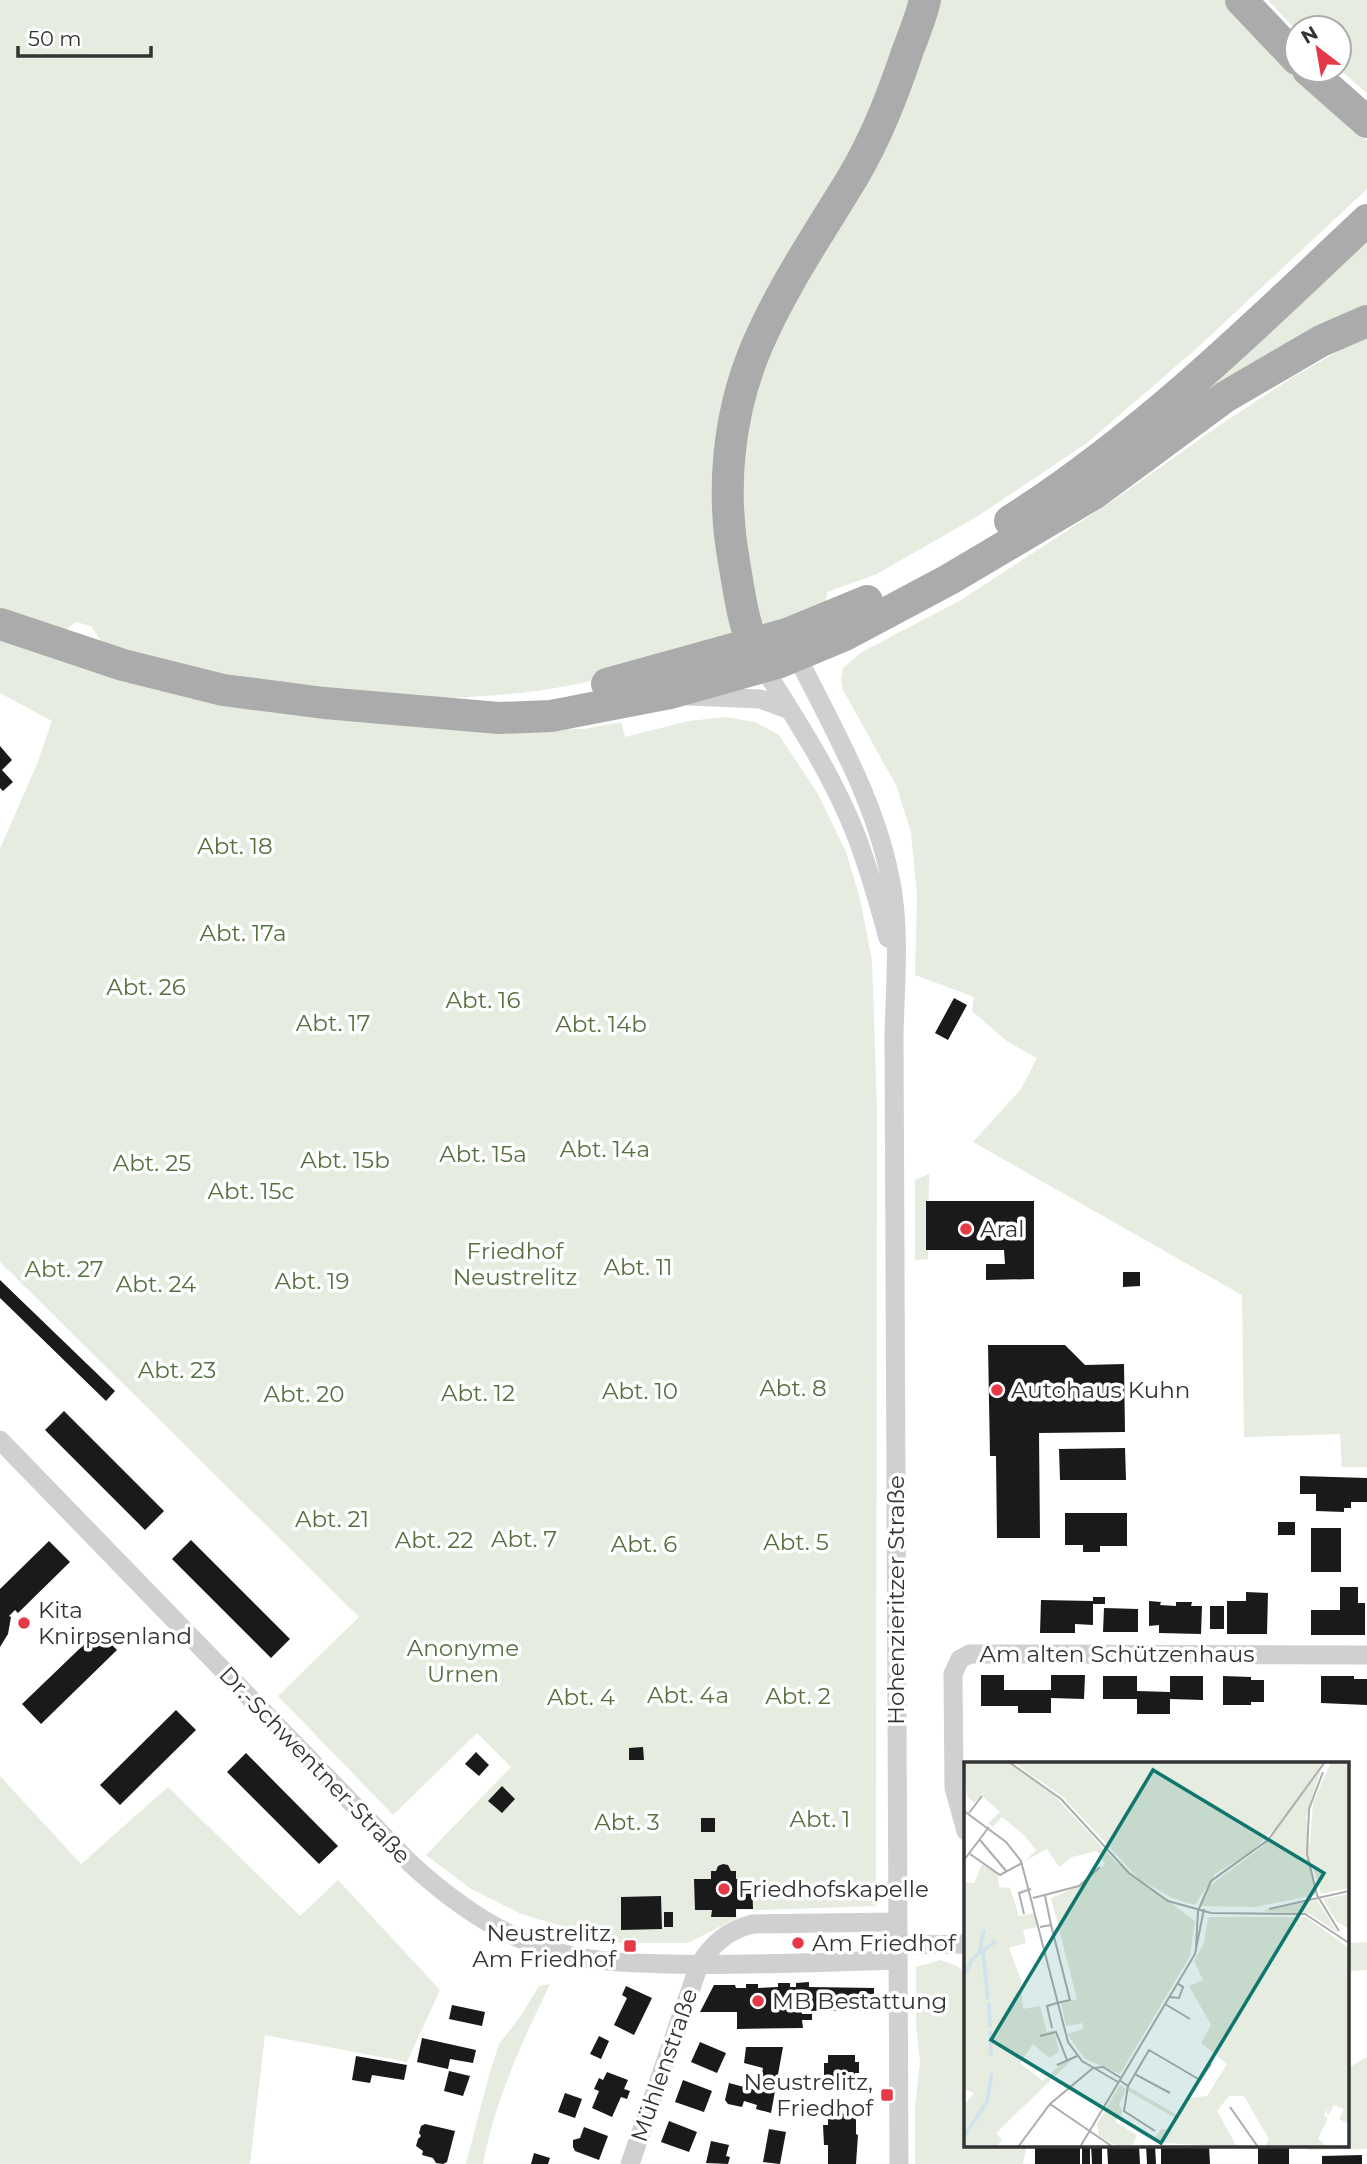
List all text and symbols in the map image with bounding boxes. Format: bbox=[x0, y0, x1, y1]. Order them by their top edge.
scale bar bbox=[18, 14, 150, 58]
north arrow bbox=[1283, 14, 1353, 84]
text: N bbox=[1297, 21, 1322, 49]
text: 50 m bbox=[28, 26, 82, 51]
park label: Abt. 18 bbox=[197, 832, 273, 860]
park label: Abt. 17a bbox=[199, 919, 287, 947]
park label: Abt. 26 bbox=[106, 973, 186, 1001]
park label: Abt. 16 bbox=[446, 986, 520, 1014]
park label: Abt. 17 bbox=[296, 1009, 370, 1037]
park label: Abt. 14b bbox=[555, 1010, 647, 1038]
park label: Abt. 14a bbox=[560, 1135, 650, 1163]
park label: Abt. 15a bbox=[439, 1140, 527, 1168]
park label: Abt. 15b bbox=[300, 1146, 390, 1174]
park label: Abt. 25 bbox=[113, 1149, 191, 1177]
park label: Abt. 15c bbox=[208, 1177, 294, 1205]
place label: Aral bbox=[980, 1215, 1025, 1243]
marker: Aral bbox=[958, 1221, 974, 1237]
park label: Friedhof Neustrelitz bbox=[453, 1237, 577, 1291]
park label: Abt. 11 bbox=[603, 1253, 673, 1281]
park label: Abt. 27 bbox=[24, 1255, 104, 1283]
park label: Abt. 19 bbox=[275, 1267, 349, 1295]
park label: Abt. 24 bbox=[116, 1270, 196, 1298]
park label: Abt. 23 bbox=[138, 1356, 216, 1384]
park label: Abt. 8 bbox=[759, 1374, 827, 1402]
place label: Autohaus Kuhn bbox=[1011, 1376, 1190, 1404]
park label: Abt. 10 bbox=[602, 1377, 678, 1405]
park label: Abt. 12 bbox=[441, 1379, 515, 1407]
park label: Abt. 20 bbox=[264, 1380, 344, 1408]
marker: Autohaus Kuhn bbox=[989, 1382, 1005, 1398]
street label: Hohenzieritzer Straße bbox=[882, 1475, 910, 1725]
park label: Abt. 21 bbox=[295, 1505, 369, 1533]
park label: Abt. 7 bbox=[491, 1525, 557, 1553]
park label: Abt. 22 bbox=[395, 1526, 473, 1554]
park label: Abt. 5 bbox=[763, 1528, 829, 1556]
park label: Abt. 6 bbox=[611, 1530, 677, 1558]
place label: Kita Knirpsenland bbox=[38, 1596, 192, 1650]
marker: Kita Knirpsenland bbox=[16, 1615, 32, 1631]
park label: Anonyme Urnen bbox=[407, 1634, 519, 1688]
street label: Am alten Schützenhaus bbox=[980, 1640, 1254, 1668]
street label: Dr.-Schwentner-Straße bbox=[213, 1661, 417, 1869]
park label: Abt. 4a bbox=[647, 1681, 729, 1709]
park label: Abt. 2 bbox=[765, 1682, 831, 1710]
park label: Abt. 4 bbox=[547, 1683, 615, 1711]
inset map bbox=[964, 1762, 1350, 2146]
park label: Abt. 1 bbox=[790, 1805, 850, 1833]
park label: Abt. 3 bbox=[594, 1808, 660, 1836]
place label: Friedhofskapelle bbox=[738, 1875, 929, 1903]
marker: Friedhofskapelle bbox=[716, 1881, 732, 1897]
place label: Neustrelitz, Am Friedhof bbox=[472, 1919, 617, 1973]
place label: Am Friedhof bbox=[812, 1929, 957, 1957]
marker: Am Friedhof bbox=[790, 1935, 806, 1951]
marker: Neustrelitz, Am Friedhof bbox=[622, 1938, 638, 1954]
street label: Mühlenstraße bbox=[625, 1985, 703, 2145]
place label: MB Bestattung bbox=[772, 1987, 947, 2015]
marker: MB Bestattung bbox=[750, 1993, 766, 2009]
place label: Neustrelitz, Friedhof bbox=[743, 2068, 874, 2122]
marker: Neustrelitz, Friedhof bbox=[879, 2087, 895, 2103]

